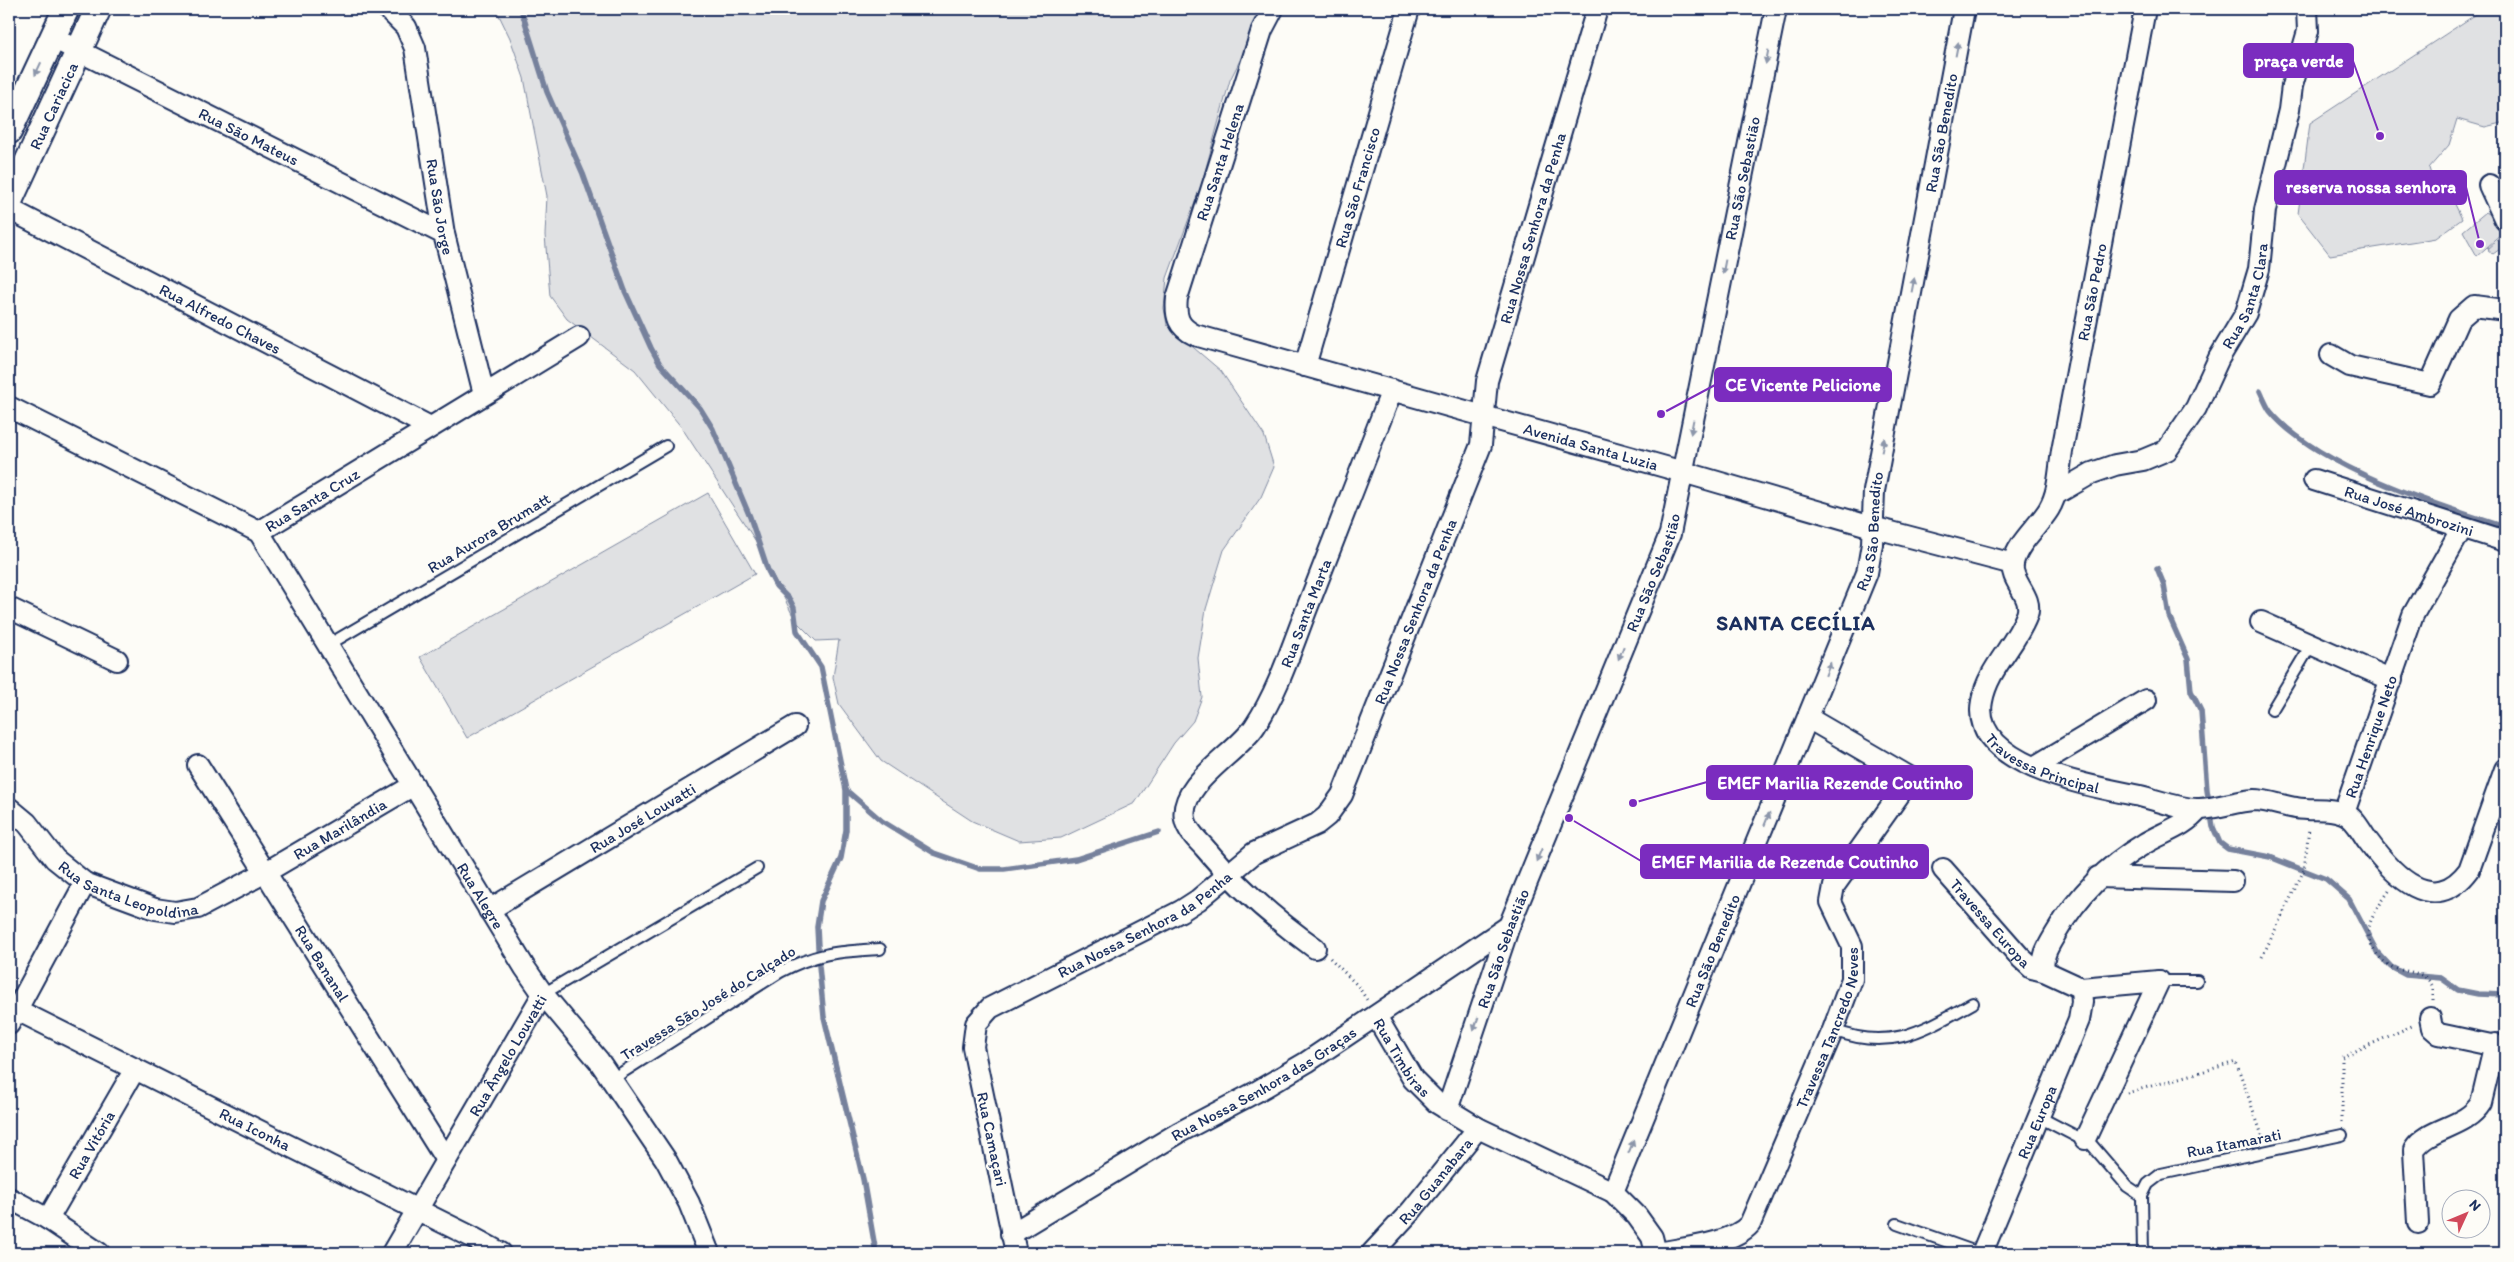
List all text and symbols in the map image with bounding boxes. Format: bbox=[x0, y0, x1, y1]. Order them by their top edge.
one-way arrow bbox=[1953, 41, 1961, 57]
callout: praça verde bbox=[2244, 44, 2353, 77]
one-way arrow bbox=[1762, 49, 1770, 65]
text: praça verde bbox=[2253, 50, 2344, 72]
street label: Rua Cariacica bbox=[25, 58, 82, 152]
one-way arrow bbox=[34, 62, 42, 76]
street label: Rua São Benedito bbox=[1920, 72, 1961, 194]
street label: Rua Santa Helena bbox=[1192, 100, 1248, 223]
street label: Rua São Mateus bbox=[196, 103, 302, 169]
street label: Rua São Sebastião bbox=[1720, 115, 1764, 242]
street label: Rua São Francisco bbox=[1330, 125, 1384, 250]
street label: Rua Nossa Senhora da Penha bbox=[1495, 129, 1570, 326]
street label: Rua São Jorge bbox=[423, 157, 458, 257]
callout: reserva nossa senhora bbox=[2275, 171, 2466, 204]
text: reserva nossa senhora bbox=[2286, 176, 2456, 198]
street label: Rua São Pedro bbox=[2073, 242, 2111, 342]
street label: Rua Santa Clara bbox=[2217, 242, 2271, 352]
one-way arrow bbox=[1720, 260, 1728, 275]
one-way arrow bbox=[1909, 277, 1917, 293]
street label: Rua Alfredo Chaves bbox=[156, 279, 284, 358]
callout: CE Vicente Pelicione bbox=[1715, 368, 1891, 401]
text: CE Vicente Pelicione bbox=[1725, 374, 1881, 396]
street label: Avenida Santa Luzia bbox=[1522, 418, 1660, 474]
one-way arrow bbox=[1688, 419, 1696, 434]
one-way arrow bbox=[1879, 436, 1887, 452]
street label: Rua Santa Cruz bbox=[261, 463, 363, 536]
street label: Rua São Benedito bbox=[1851, 470, 1887, 594]
street label: Rua José Ambrozini bbox=[2342, 481, 2476, 540]
street label: Rua Aurora Brumatt bbox=[424, 489, 554, 577]
street label: Rua São Sebastião bbox=[1621, 512, 1683, 635]
street label: Rua Nossa Senhora da Penha bbox=[1370, 515, 1461, 707]
street label: Rua Santa Marta bbox=[1276, 555, 1335, 670]
district label: SANTA CECÍLIA bbox=[1716, 610, 1876, 635]
one-way arrow bbox=[1617, 646, 1625, 661]
one-way arrow bbox=[1825, 662, 1833, 676]
street label: Rua Henrique Neto bbox=[2340, 673, 2401, 801]
street label: Travessa Principal bbox=[1981, 729, 2102, 797]
callout: EMEF Marilia Rezende Coutinho bbox=[1707, 766, 1972, 799]
text: EMEF Marilia Rezende Coutinho bbox=[1717, 772, 1963, 794]
street label: Rua José Louvatti bbox=[586, 779, 699, 857]
street label: Rua Marilândia bbox=[290, 794, 390, 864]
one-way arrow bbox=[1763, 812, 1771, 826]
callout: EMEF Marilia de Rezende Coutinho bbox=[1641, 845, 1928, 878]
one-way arrow bbox=[1534, 848, 1542, 863]
text: EMEF Marilia de Rezende Coutinho bbox=[1651, 851, 1919, 873]
street label: Rua Santa Leopoldina bbox=[55, 856, 200, 922]
street label: Rua Alegre bbox=[453, 859, 508, 932]
street label: Rua Nossa Senhora da Penha bbox=[1054, 866, 1236, 982]
street label: Travessa Europa bbox=[1946, 875, 2035, 972]
street label: Rua São Sebastião bbox=[1473, 886, 1533, 1011]
street label: Rua São Benedito bbox=[1680, 891, 1744, 1010]
street label: Rua Bananal bbox=[291, 921, 354, 1005]
street label: Travessa São José do Calçado bbox=[617, 941, 799, 1065]
street label: Travessa Tancredo Neves bbox=[1791, 947, 1862, 1111]
street label: Rua Ângelo Louvatti bbox=[464, 991, 550, 1119]
street label: Rua Timbiras bbox=[1370, 1014, 1435, 1101]
one-way arrow bbox=[1472, 1017, 1480, 1032]
street label: Rua Nossa Senhora das Graças bbox=[1167, 1022, 1360, 1145]
street label: Rua Europa bbox=[2013, 1082, 2060, 1162]
street label: Rua Camaçari bbox=[973, 1090, 1011, 1188]
street label: Rua Iconha bbox=[216, 1103, 294, 1155]
street label: Rua Vitória bbox=[64, 1107, 118, 1182]
street label: Rua Itamarati bbox=[2185, 1125, 2283, 1161]
street label: Rua Guanabara bbox=[1394, 1133, 1477, 1228]
one-way arrow bbox=[1628, 1140, 1636, 1154]
north arrow bbox=[2442, 1190, 2492, 1240]
text: N bbox=[2466, 1196, 2484, 1215]

